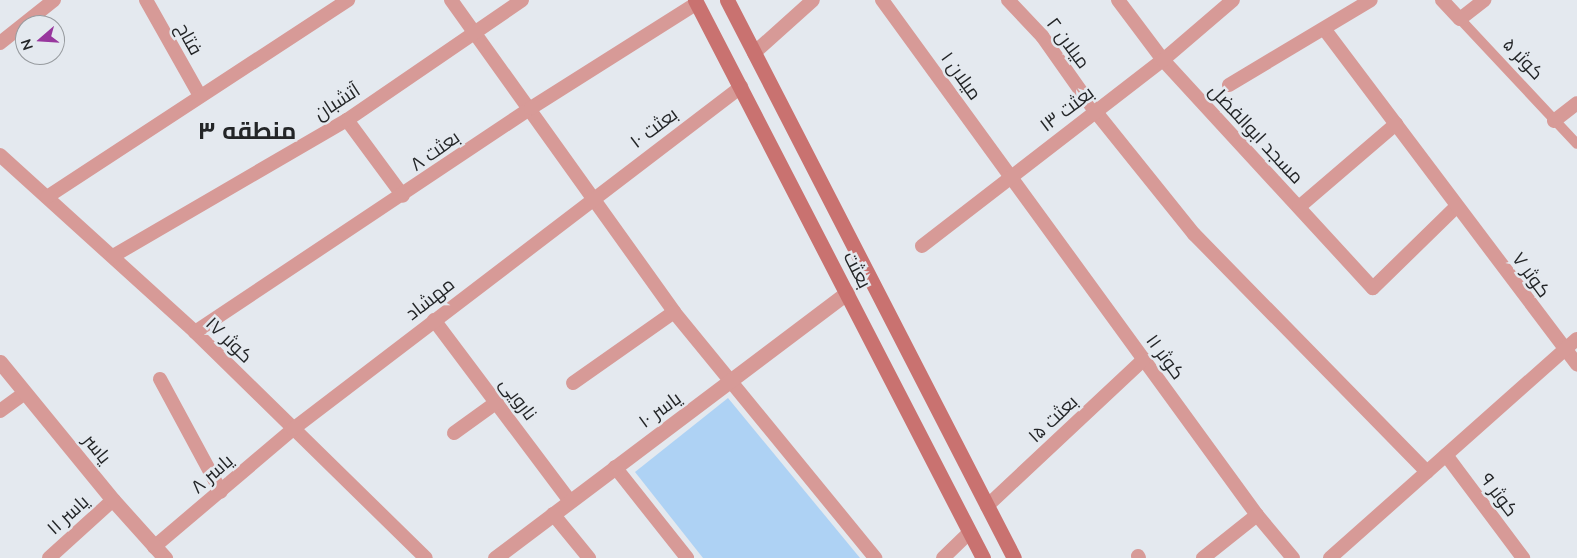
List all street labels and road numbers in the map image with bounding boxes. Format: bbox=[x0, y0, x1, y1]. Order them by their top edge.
street label: میلان ۲ bbox=[1041, 13, 1095, 73]
street label: فتاح bbox=[171, 19, 207, 59]
street label: کوثر ۵ bbox=[1498, 33, 1548, 85]
street label: میلان ۱ bbox=[936, 47, 986, 105]
street label: آتشبان bbox=[310, 79, 364, 125]
street label: مسجد ابوالفضل bbox=[1204, 79, 1308, 189]
street label: بعثت ۱۳ bbox=[1035, 81, 1099, 137]
street label: بعثت ۱۰ bbox=[626, 103, 682, 153]
street label: بعثت ۸ bbox=[406, 126, 464, 176]
street label: بعثت bbox=[838, 248, 876, 292]
street label: کوثر ۷ bbox=[1507, 248, 1555, 302]
street label: مهشاد bbox=[401, 273, 459, 325]
street label: کوثر ۱۷ bbox=[201, 312, 257, 368]
street label: کوثر ۱۱ bbox=[1141, 330, 1189, 384]
street label: نارویی bbox=[494, 373, 542, 425]
street label: یاسر ۱۰ bbox=[634, 387, 686, 433]
street label: بعثت ۱۵ bbox=[1023, 390, 1083, 448]
street label: یاسر bbox=[78, 429, 116, 469]
street label: یاسر ۸ bbox=[186, 449, 238, 499]
street label: کوثر ۹ bbox=[1475, 469, 1523, 521]
street label: یاسر ۱۱ bbox=[42, 490, 94, 540]

